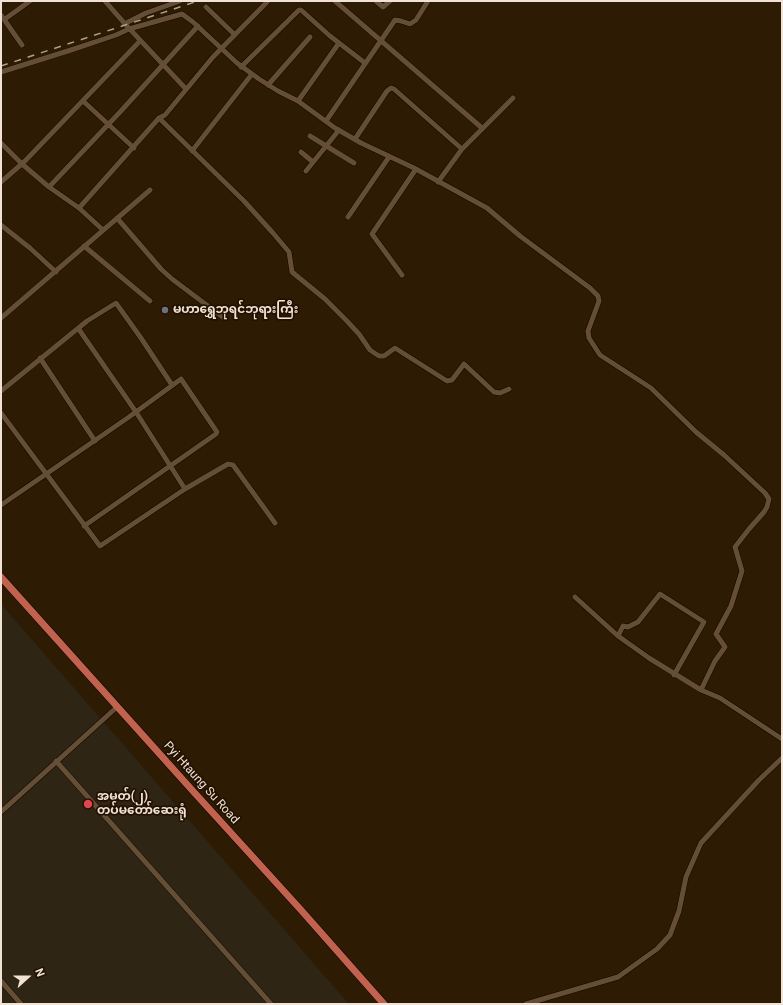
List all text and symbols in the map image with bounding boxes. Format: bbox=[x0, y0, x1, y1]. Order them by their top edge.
place label: မဟာရွှေဘုရင်ဘုရားကြီး bbox=[173, 303, 298, 317]
marker: မဟာရွှေဘုရင်ဘုရားကြီး bbox=[160, 305, 170, 315]
street label: Pyi Htaung Su Road bbox=[160, 739, 242, 827]
place label: အမှတ်(၂) တပ်မတော်ဆေးရုံ bbox=[97, 790, 187, 818]
marker: အမှတ်(၂) တပ်မတော်ဆေးရုံ bbox=[82, 798, 94, 810]
north arrow bbox=[8, 957, 48, 997]
text: N bbox=[32, 967, 47, 978]

